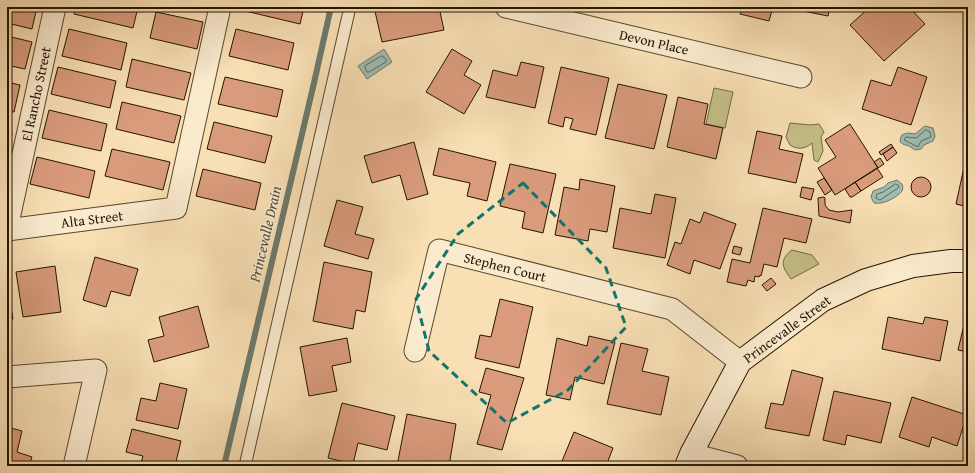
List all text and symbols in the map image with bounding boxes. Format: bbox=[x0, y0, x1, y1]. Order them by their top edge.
street label: Devon Place bbox=[617, 24, 691, 60]
street label: El Rancho Street bbox=[16, 45, 56, 143]
water label: Princevalle Drain bbox=[243, 183, 286, 285]
street label: Alta Street bbox=[60, 205, 124, 233]
street label: Stephen Court bbox=[462, 247, 548, 287]
street label: Princevalle Street bbox=[739, 290, 835, 368]

